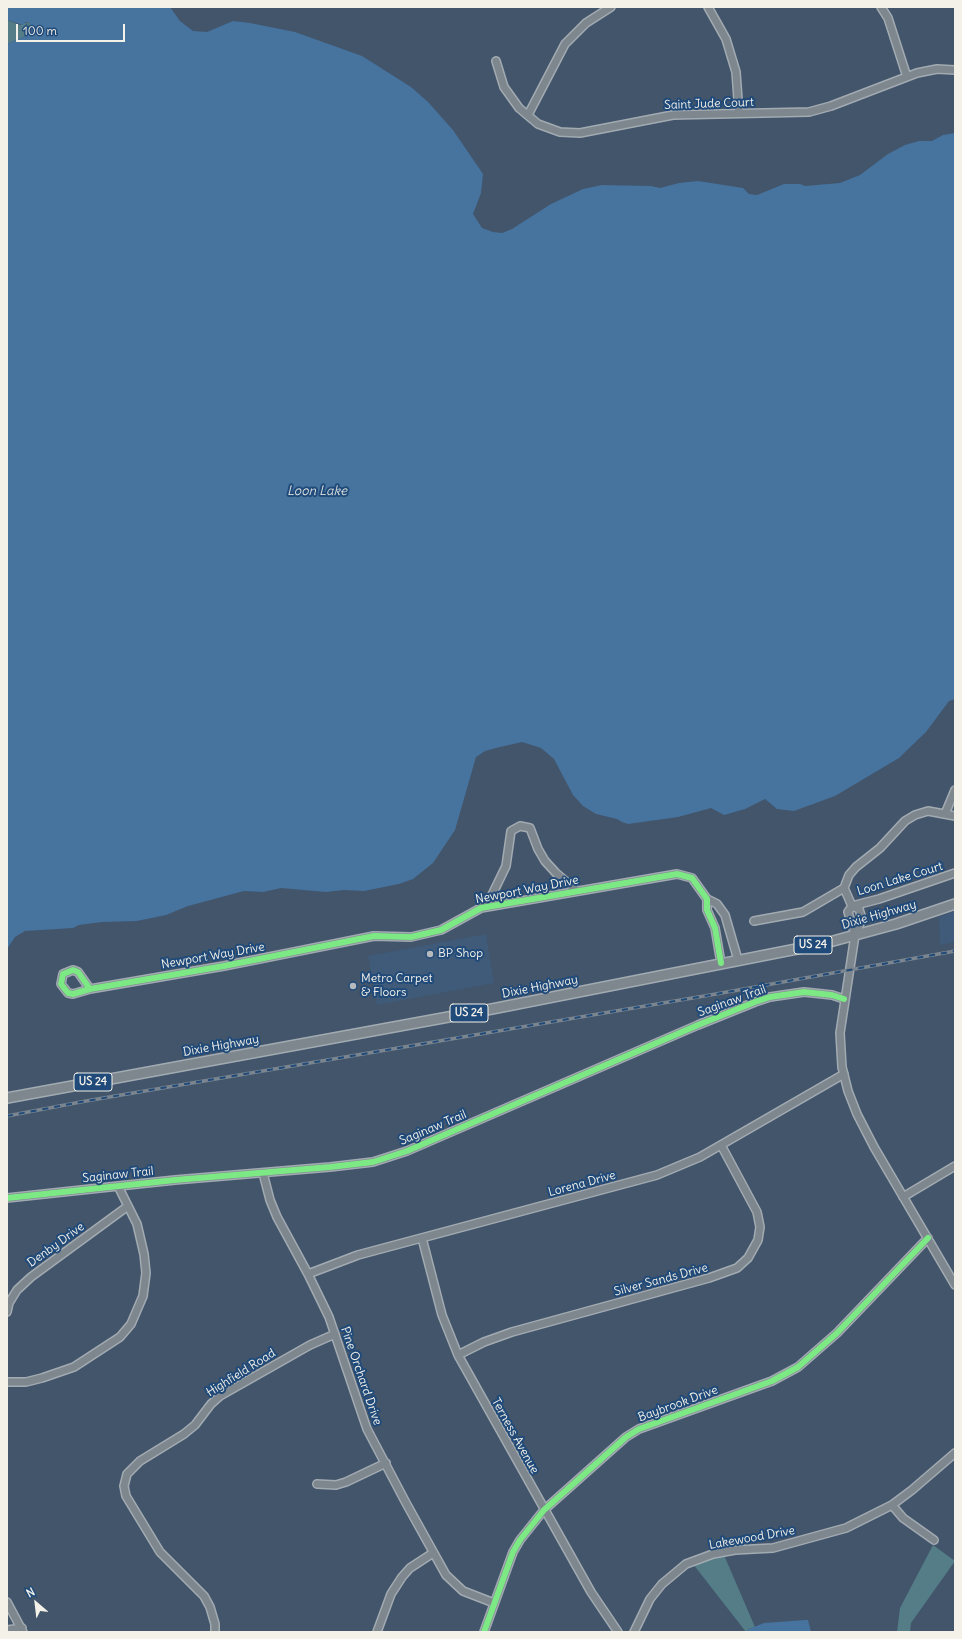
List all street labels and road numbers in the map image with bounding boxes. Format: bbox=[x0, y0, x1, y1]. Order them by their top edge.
street label: Saint Jude Court bbox=[664, 95, 754, 113]
street label: Loon Lake Court bbox=[855, 859, 945, 899]
street label: Newport Way Drive bbox=[474, 873, 580, 907]
street label: Dixie Highway bbox=[840, 897, 918, 933]
road number: US 24 bbox=[794, 936, 832, 954]
street label: Newport Way Drive bbox=[160, 940, 266, 972]
street label: Dixie Highway bbox=[501, 973, 579, 1001]
street label: Saginaw Trail bbox=[696, 982, 768, 1020]
road number: US 24 bbox=[450, 1004, 488, 1022]
street label: Dixie Highway bbox=[182, 1032, 260, 1060]
road number: US 24 bbox=[74, 1073, 112, 1091]
street label: Saginaw Trail bbox=[397, 1107, 469, 1149]
street label: Saginaw Trail bbox=[82, 1164, 154, 1186]
street label: Lorena Drive bbox=[547, 1168, 617, 1200]
street label: Denby Drive bbox=[25, 1220, 87, 1270]
street label: Silver Sands Drive bbox=[613, 1261, 709, 1299]
street label: Pine Orchard Drive bbox=[337, 1325, 385, 1427]
street label: Highfield Road bbox=[204, 1346, 278, 1400]
street label: Baybrook Drive bbox=[636, 1383, 720, 1425]
street label: Terness Avenue bbox=[488, 1396, 542, 1476]
street label: Lakewood Drive bbox=[708, 1523, 796, 1553]

